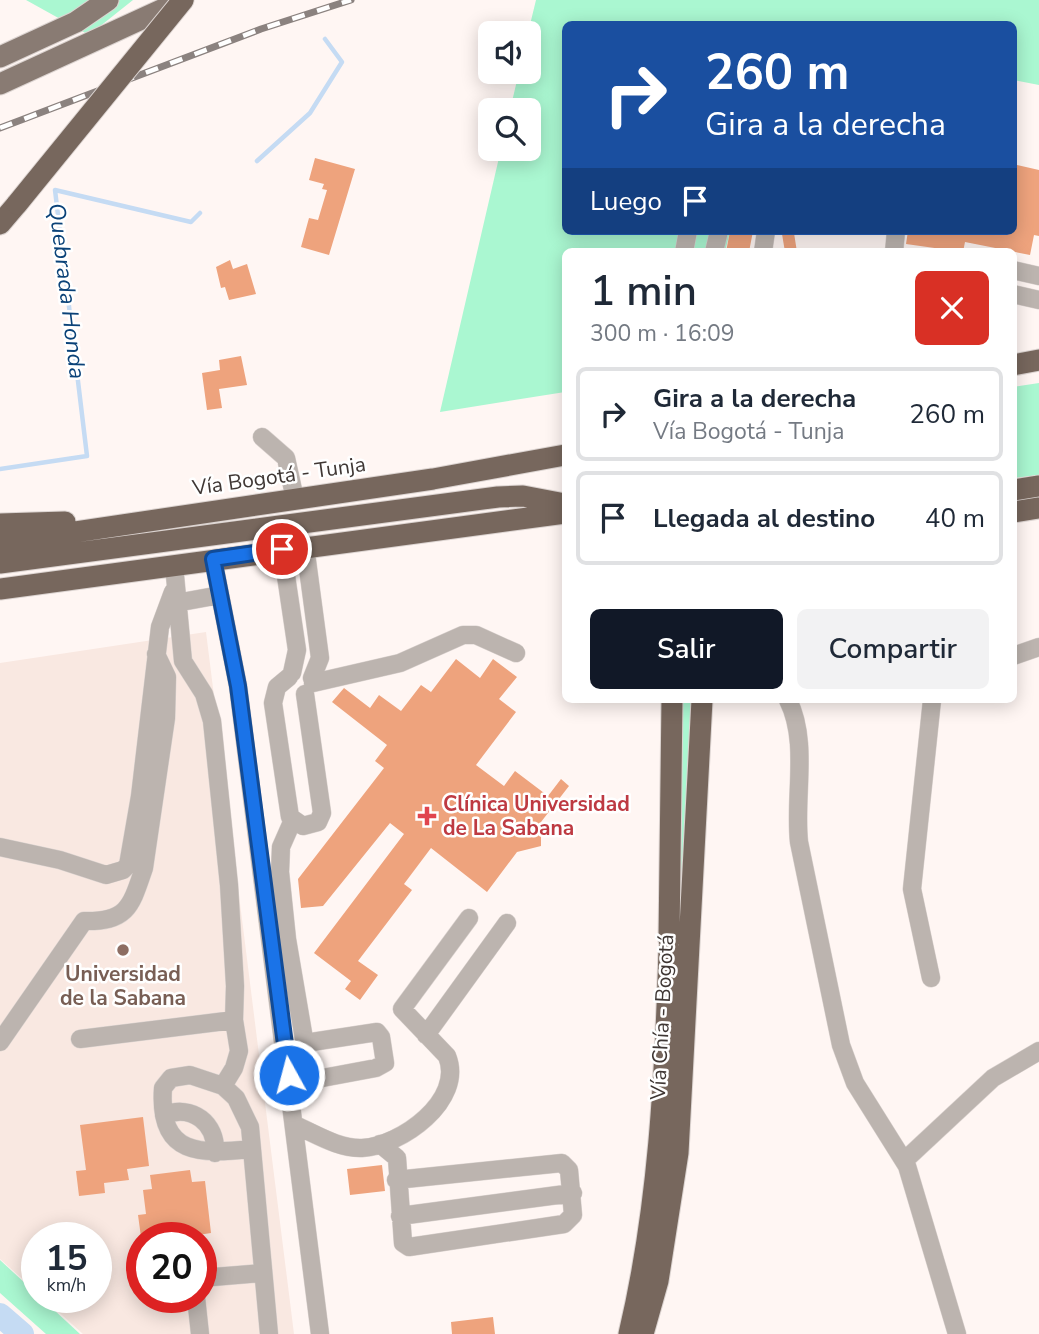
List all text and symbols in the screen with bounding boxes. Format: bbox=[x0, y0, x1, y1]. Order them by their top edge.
map controls bbox=[478, 21, 541, 161]
button: sound bbox=[478, 21, 541, 84]
text: 260 m bbox=[705, 39, 849, 106]
icon: right bbox=[590, 49, 681, 140]
button: search bbox=[478, 98, 541, 161]
text: Gira a la derecha bbox=[705, 103, 946, 146]
icon: arrive bbox=[676, 182, 714, 220]
text: Luego bbox=[590, 184, 662, 219]
water label: Quebrada Honda bbox=[41, 201, 93, 381]
text: 1 min bbox=[590, 263, 697, 320]
button: close bbox=[915, 271, 989, 345]
text: 300 m · 16:09 bbox=[590, 318, 735, 349]
text: Gira a la derecha bbox=[653, 381, 856, 416]
icon: right bbox=[594, 395, 632, 433]
text: 260 m bbox=[909, 397, 985, 432]
text: Vía Bogotá - Tunja bbox=[653, 416, 844, 447]
street label: Vía Bogotá - Tunja bbox=[190, 450, 367, 502]
icon: arrive bbox=[594, 499, 632, 537]
text: Llegada al destino bbox=[653, 501, 875, 536]
text: 40 m bbox=[925, 501, 985, 536]
pin bbox=[252, 519, 312, 579]
icon: arrive bbox=[263, 530, 301, 568]
button: Salir bbox=[590, 609, 783, 689]
button: Compartir bbox=[797, 609, 989, 689]
place label: Clínica Universidad de La Sabana bbox=[443, 790, 630, 842]
marker: Clínica Universidad de La Sabana bbox=[417, 806, 437, 826]
street label: Vía Chía - Bogotá bbox=[644, 933, 680, 1102]
marker: Universidad de la Sabana bbox=[115, 942, 131, 958]
place label: Universidad de la Sabana bbox=[60, 960, 186, 1012]
position arrow bbox=[252, 1038, 326, 1112]
speed limit sign: 20 bbox=[126, 1222, 217, 1313]
text: 15 bbox=[45, 1235, 88, 1282]
text: km/h bbox=[47, 1273, 86, 1297]

